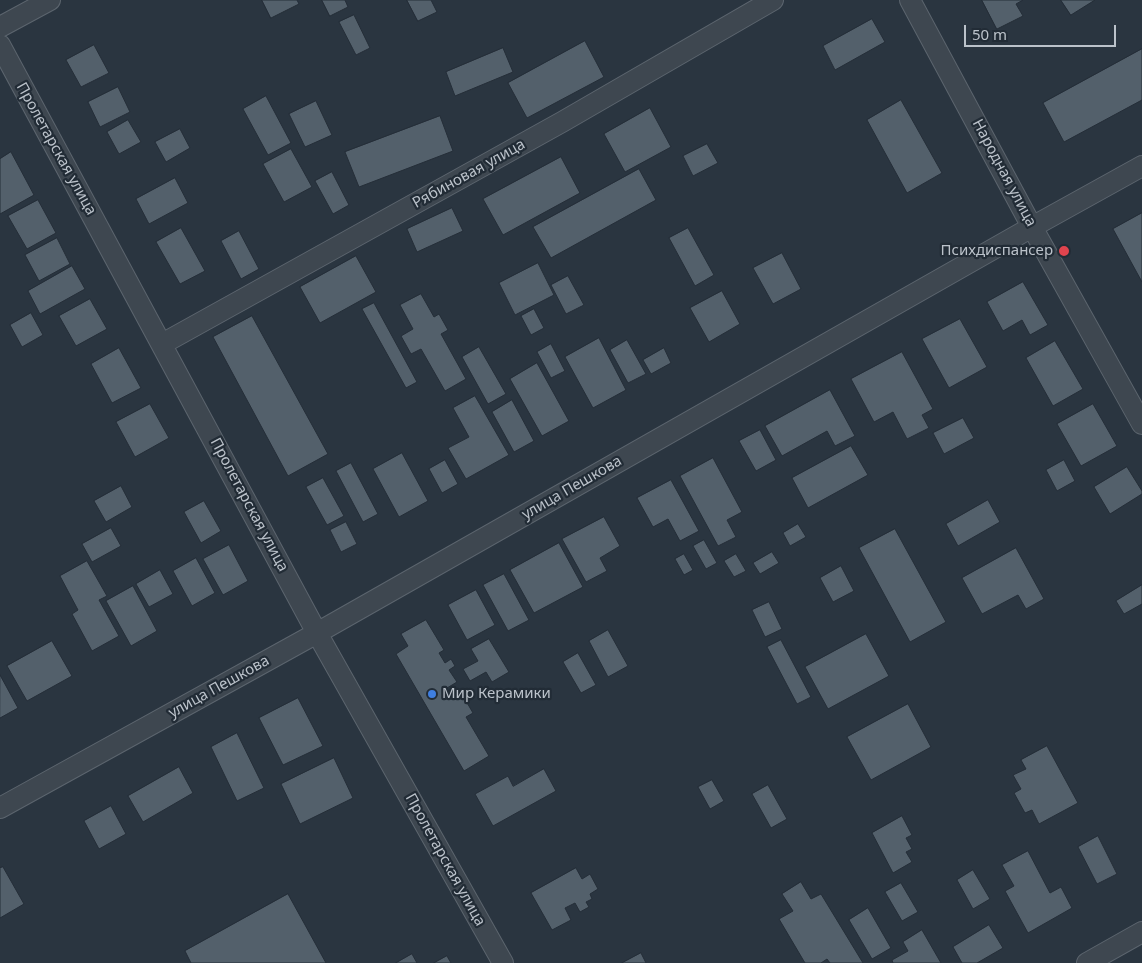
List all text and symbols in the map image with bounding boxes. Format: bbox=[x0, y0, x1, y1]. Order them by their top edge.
scale bar bbox=[967, 15, 1120, 47]
text: 50 m bbox=[972, 24, 1007, 44]
street label: Пролетарская улица bbox=[12, 80, 100, 218]
street label: Народная улица bbox=[968, 116, 1040, 230]
street label: Рябиновая улица bbox=[410, 136, 528, 212]
place label: Психдиспансер bbox=[941, 242, 1053, 260]
marker: Психдиспансер bbox=[1057, 244, 1071, 258]
street label: Пролетарская улица bbox=[206, 435, 292, 575]
street label: улица Пешкова bbox=[519, 452, 625, 524]
street label: улица Пешкова bbox=[165, 652, 273, 722]
place label: Мир Керамики bbox=[442, 685, 551, 703]
marker: Мир Керамики bbox=[426, 688, 438, 700]
street label: Пролетарская улица bbox=[401, 791, 489, 929]

